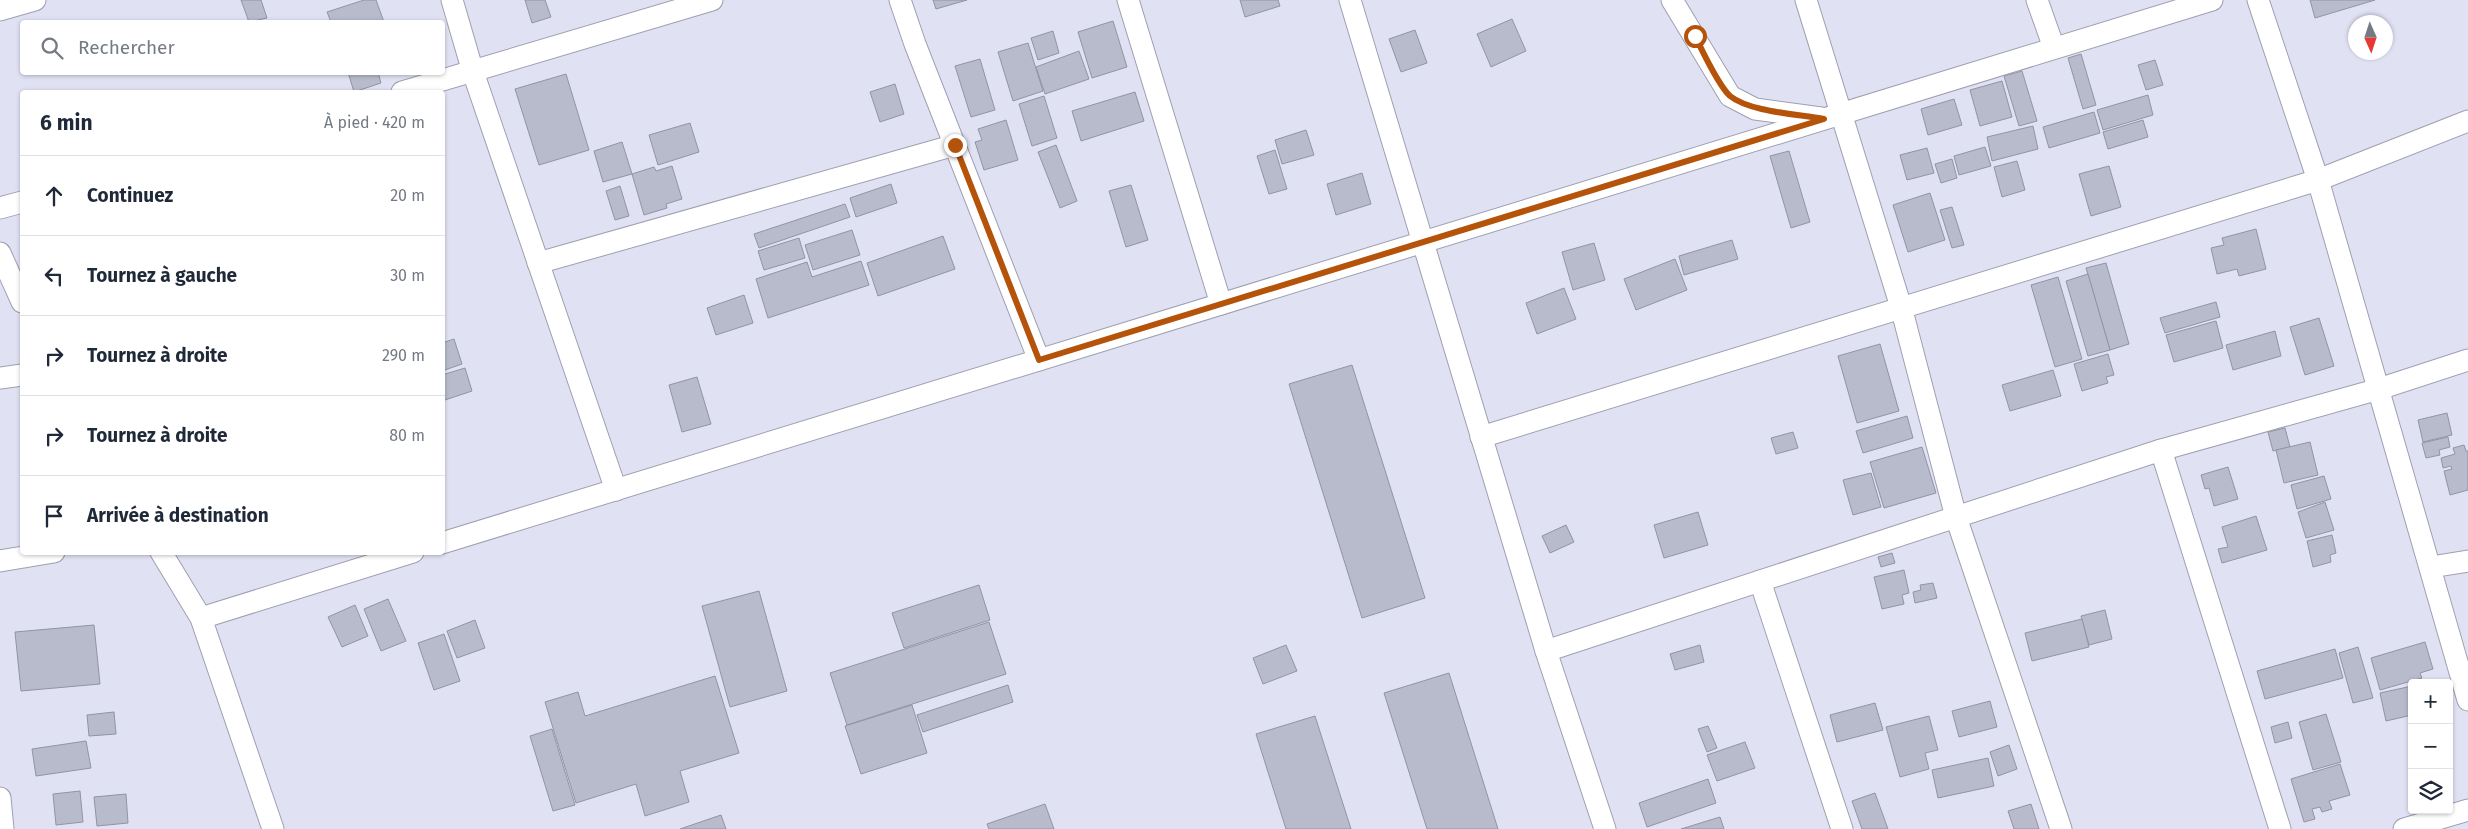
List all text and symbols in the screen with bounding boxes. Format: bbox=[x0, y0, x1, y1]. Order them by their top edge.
north arrow bbox=[2348, 15, 2393, 60]
search box bbox=[20, 20, 445, 75]
route start bbox=[1684, 25, 1707, 48]
icon: search bbox=[38, 34, 66, 62]
text: Rechercher bbox=[78, 36, 175, 59]
text: 6 min bbox=[40, 110, 93, 136]
text: À pied · 420 m bbox=[324, 113, 425, 132]
route end bbox=[944, 134, 967, 157]
icon: ahead bbox=[40, 182, 68, 210]
text: Continuez bbox=[87, 184, 173, 207]
text: 20 m bbox=[390, 186, 425, 205]
icon: left bbox=[40, 262, 68, 290]
text: Tournez à gauche bbox=[87, 264, 237, 287]
text: 30 m bbox=[390, 266, 425, 285]
icon: right bbox=[40, 342, 68, 370]
text: Tournez à droite bbox=[87, 344, 228, 367]
text: 290 m bbox=[382, 346, 425, 365]
icon: right bbox=[40, 422, 68, 450]
text: Tournez à droite bbox=[87, 424, 228, 447]
text: 80 m bbox=[389, 426, 425, 445]
icon: arrive bbox=[40, 502, 68, 530]
text: Arrivée à destination bbox=[87, 504, 269, 527]
map controls bbox=[2408, 679, 2453, 814]
button: + bbox=[2408, 679, 2453, 724]
button: − bbox=[2408, 724, 2453, 769]
button: layers bbox=[2408, 769, 2453, 814]

